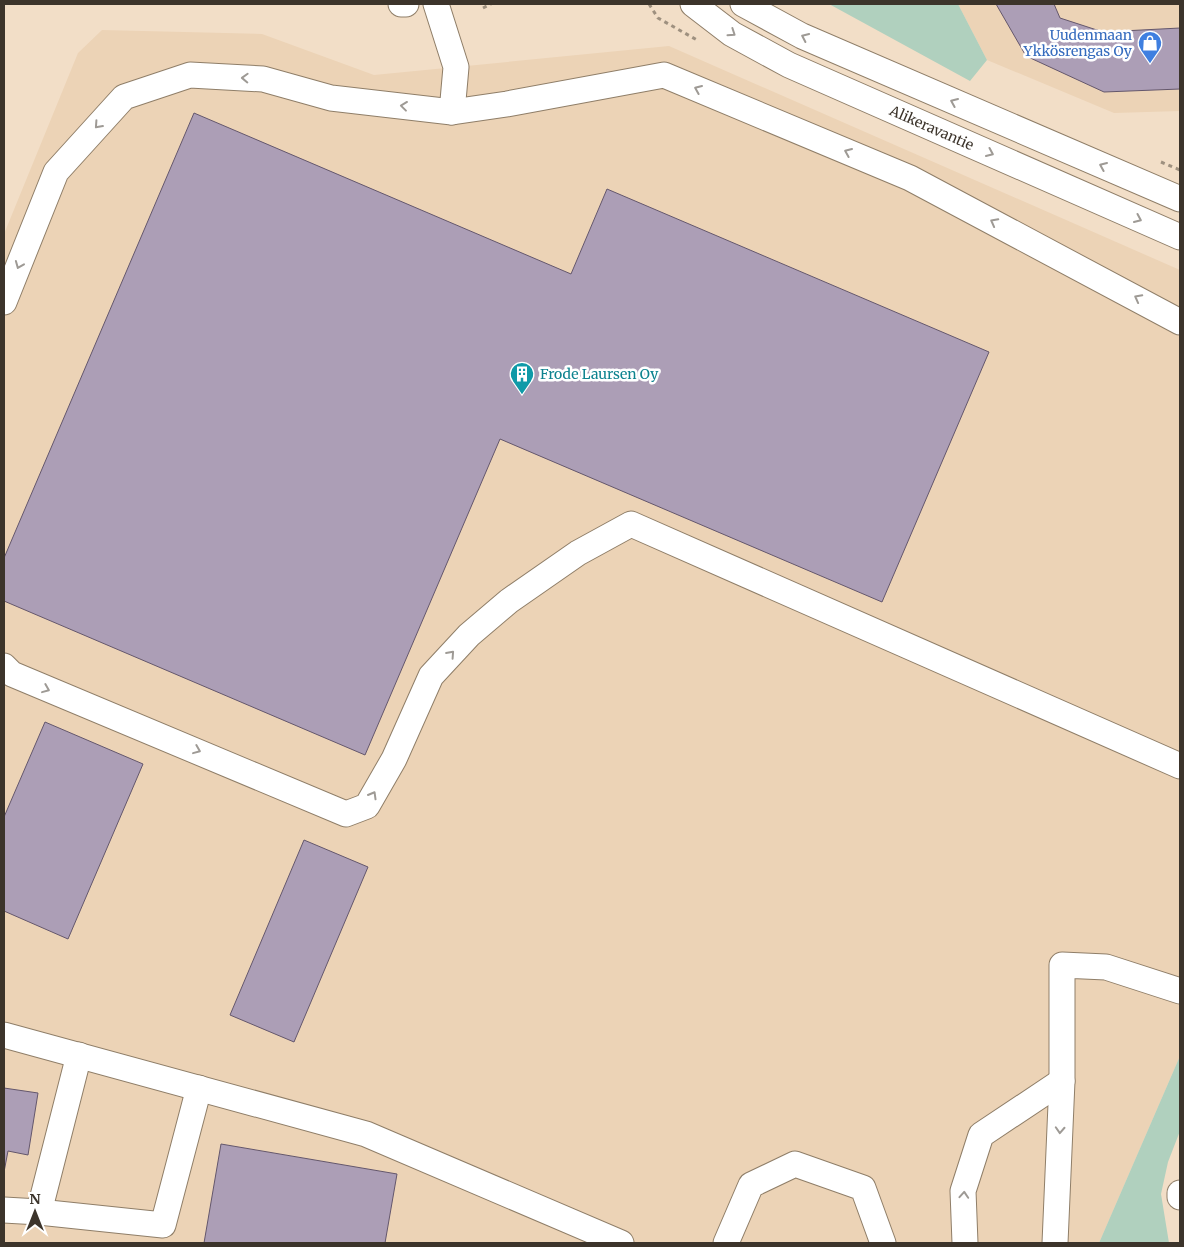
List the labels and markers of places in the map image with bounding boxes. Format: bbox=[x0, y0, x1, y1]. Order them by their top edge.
place label: Uudenmaan Ykkösrengas Oy bbox=[1023, 26, 1133, 60]
shop icon: Uudenmaan Ykkösrengas Oy bbox=[1137, 30, 1163, 64]
building icon: Frode Laursen Oy bbox=[509, 361, 535, 395]
place label: Frode Laursen Oy bbox=[540, 365, 659, 383]

